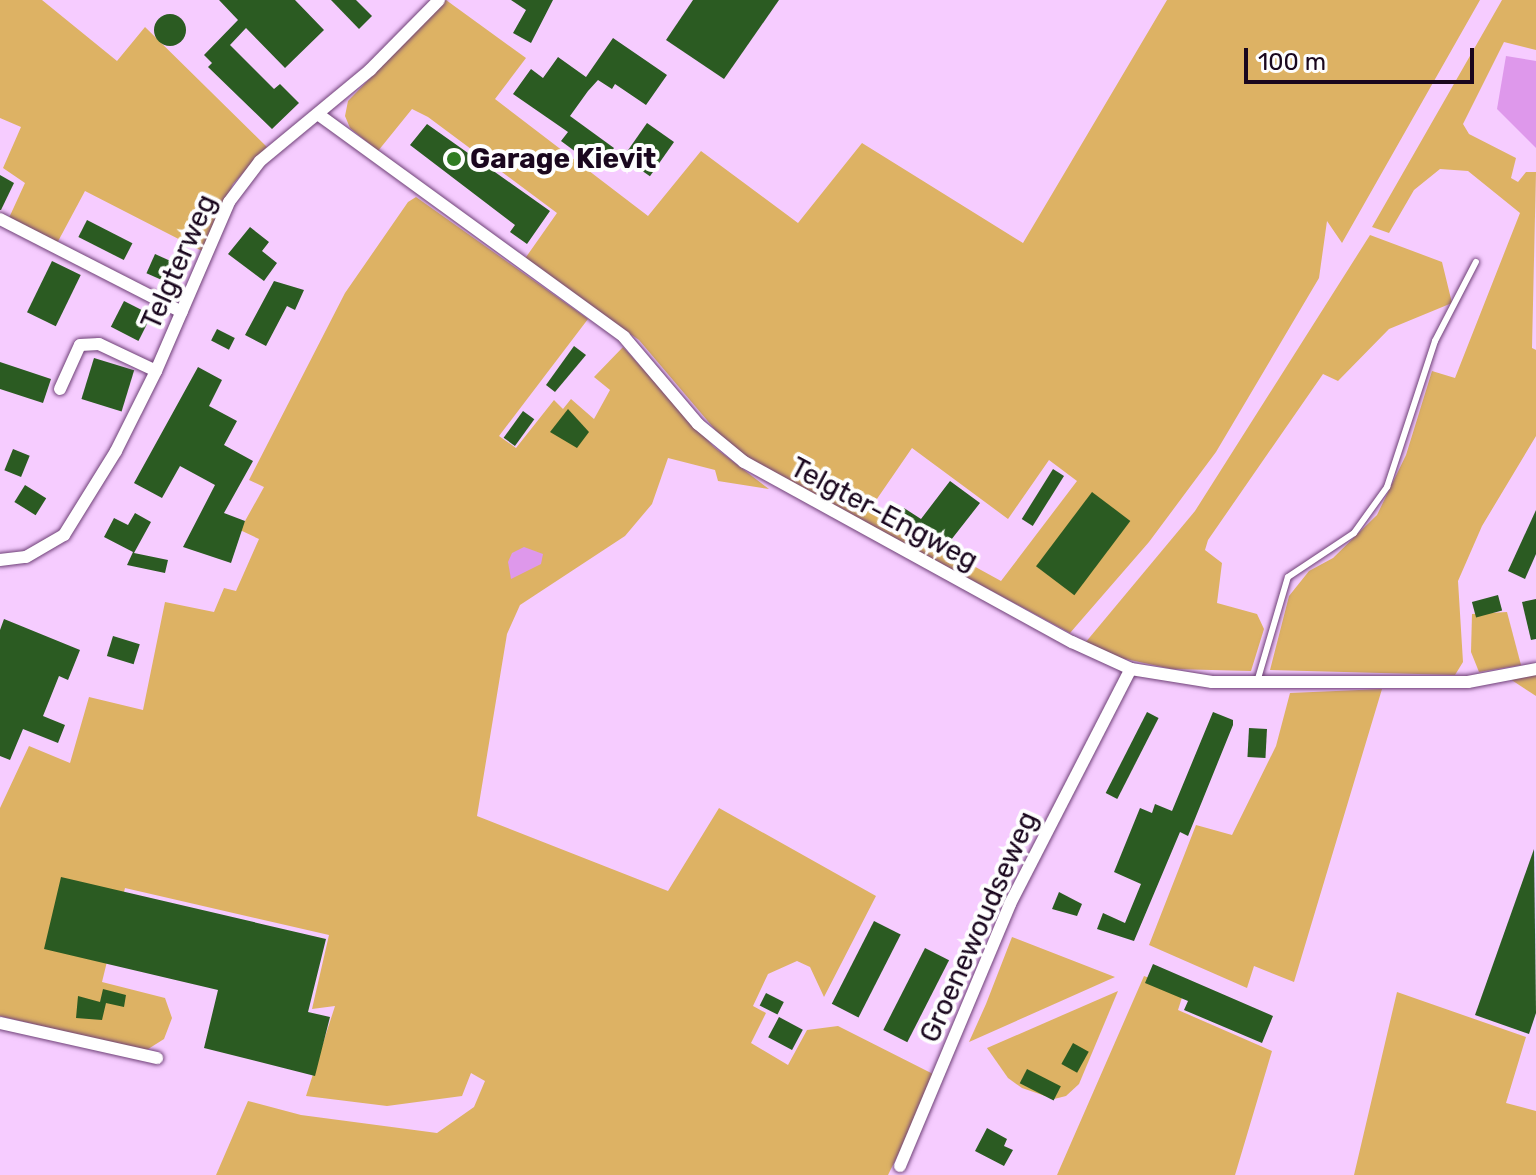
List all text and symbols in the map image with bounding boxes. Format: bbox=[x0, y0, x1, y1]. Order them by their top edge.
scale bar bbox=[1248, 32, 1478, 82]
text: 100 m bbox=[1258, 48, 1326, 76]
place label: Garage Kievit bbox=[470, 142, 656, 176]
marker: Garage Kievit bbox=[445, 150, 463, 168]
street label: Telgterweg bbox=[134, 189, 224, 335]
street label: Telgter-Engweg bbox=[785, 450, 983, 578]
street label: Groenewoudseweg bbox=[913, 806, 1045, 1048]

